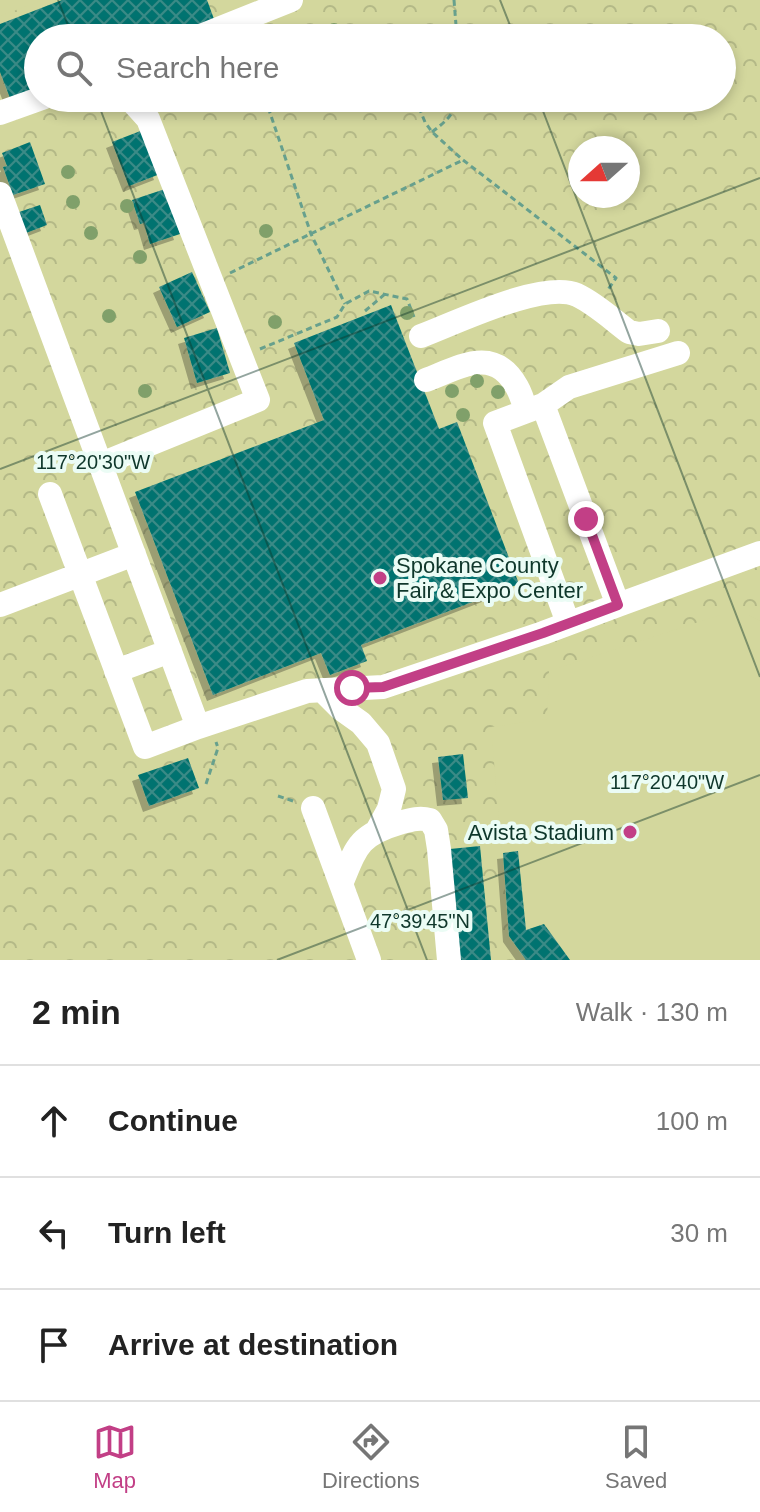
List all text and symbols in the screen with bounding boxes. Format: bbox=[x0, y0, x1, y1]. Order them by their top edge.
search box bbox=[24, 24, 736, 112]
icon: search bbox=[52, 46, 96, 90]
text: Search here bbox=[116, 51, 279, 84]
north arrow bbox=[568, 136, 640, 208]
text: 117°20'30"W bbox=[36, 451, 150, 473]
route end bbox=[568, 501, 604, 537]
place label: Spokane County Fair & Expo Center bbox=[396, 553, 583, 603]
marker: Spokane County Fair & Expo Center bbox=[371, 569, 389, 587]
route start bbox=[334, 670, 370, 706]
text: 117°20'40"W bbox=[610, 771, 724, 793]
place label: Avista Stadium bbox=[468, 820, 614, 845]
marker: Avista Stadium bbox=[621, 823, 639, 841]
text: 47°39'45"N bbox=[370, 910, 470, 932]
text: 2 min bbox=[32, 993, 121, 1031]
text: Walk · 130 m bbox=[576, 997, 728, 1027]
icon: ahead bbox=[32, 1099, 76, 1143]
text: Continue bbox=[108, 1104, 238, 1137]
text: 100 m bbox=[656, 1106, 728, 1136]
icon: left bbox=[32, 1211, 76, 1255]
text: Turn left bbox=[108, 1216, 226, 1249]
text: 30 m bbox=[670, 1218, 728, 1248]
icon: arrive bbox=[32, 1323, 76, 1367]
text: Arrive at destination bbox=[108, 1328, 398, 1361]
tab: Map bbox=[93, 1420, 137, 1494]
tab: Directions bbox=[322, 1420, 420, 1494]
tab: Saved bbox=[605, 1420, 667, 1494]

